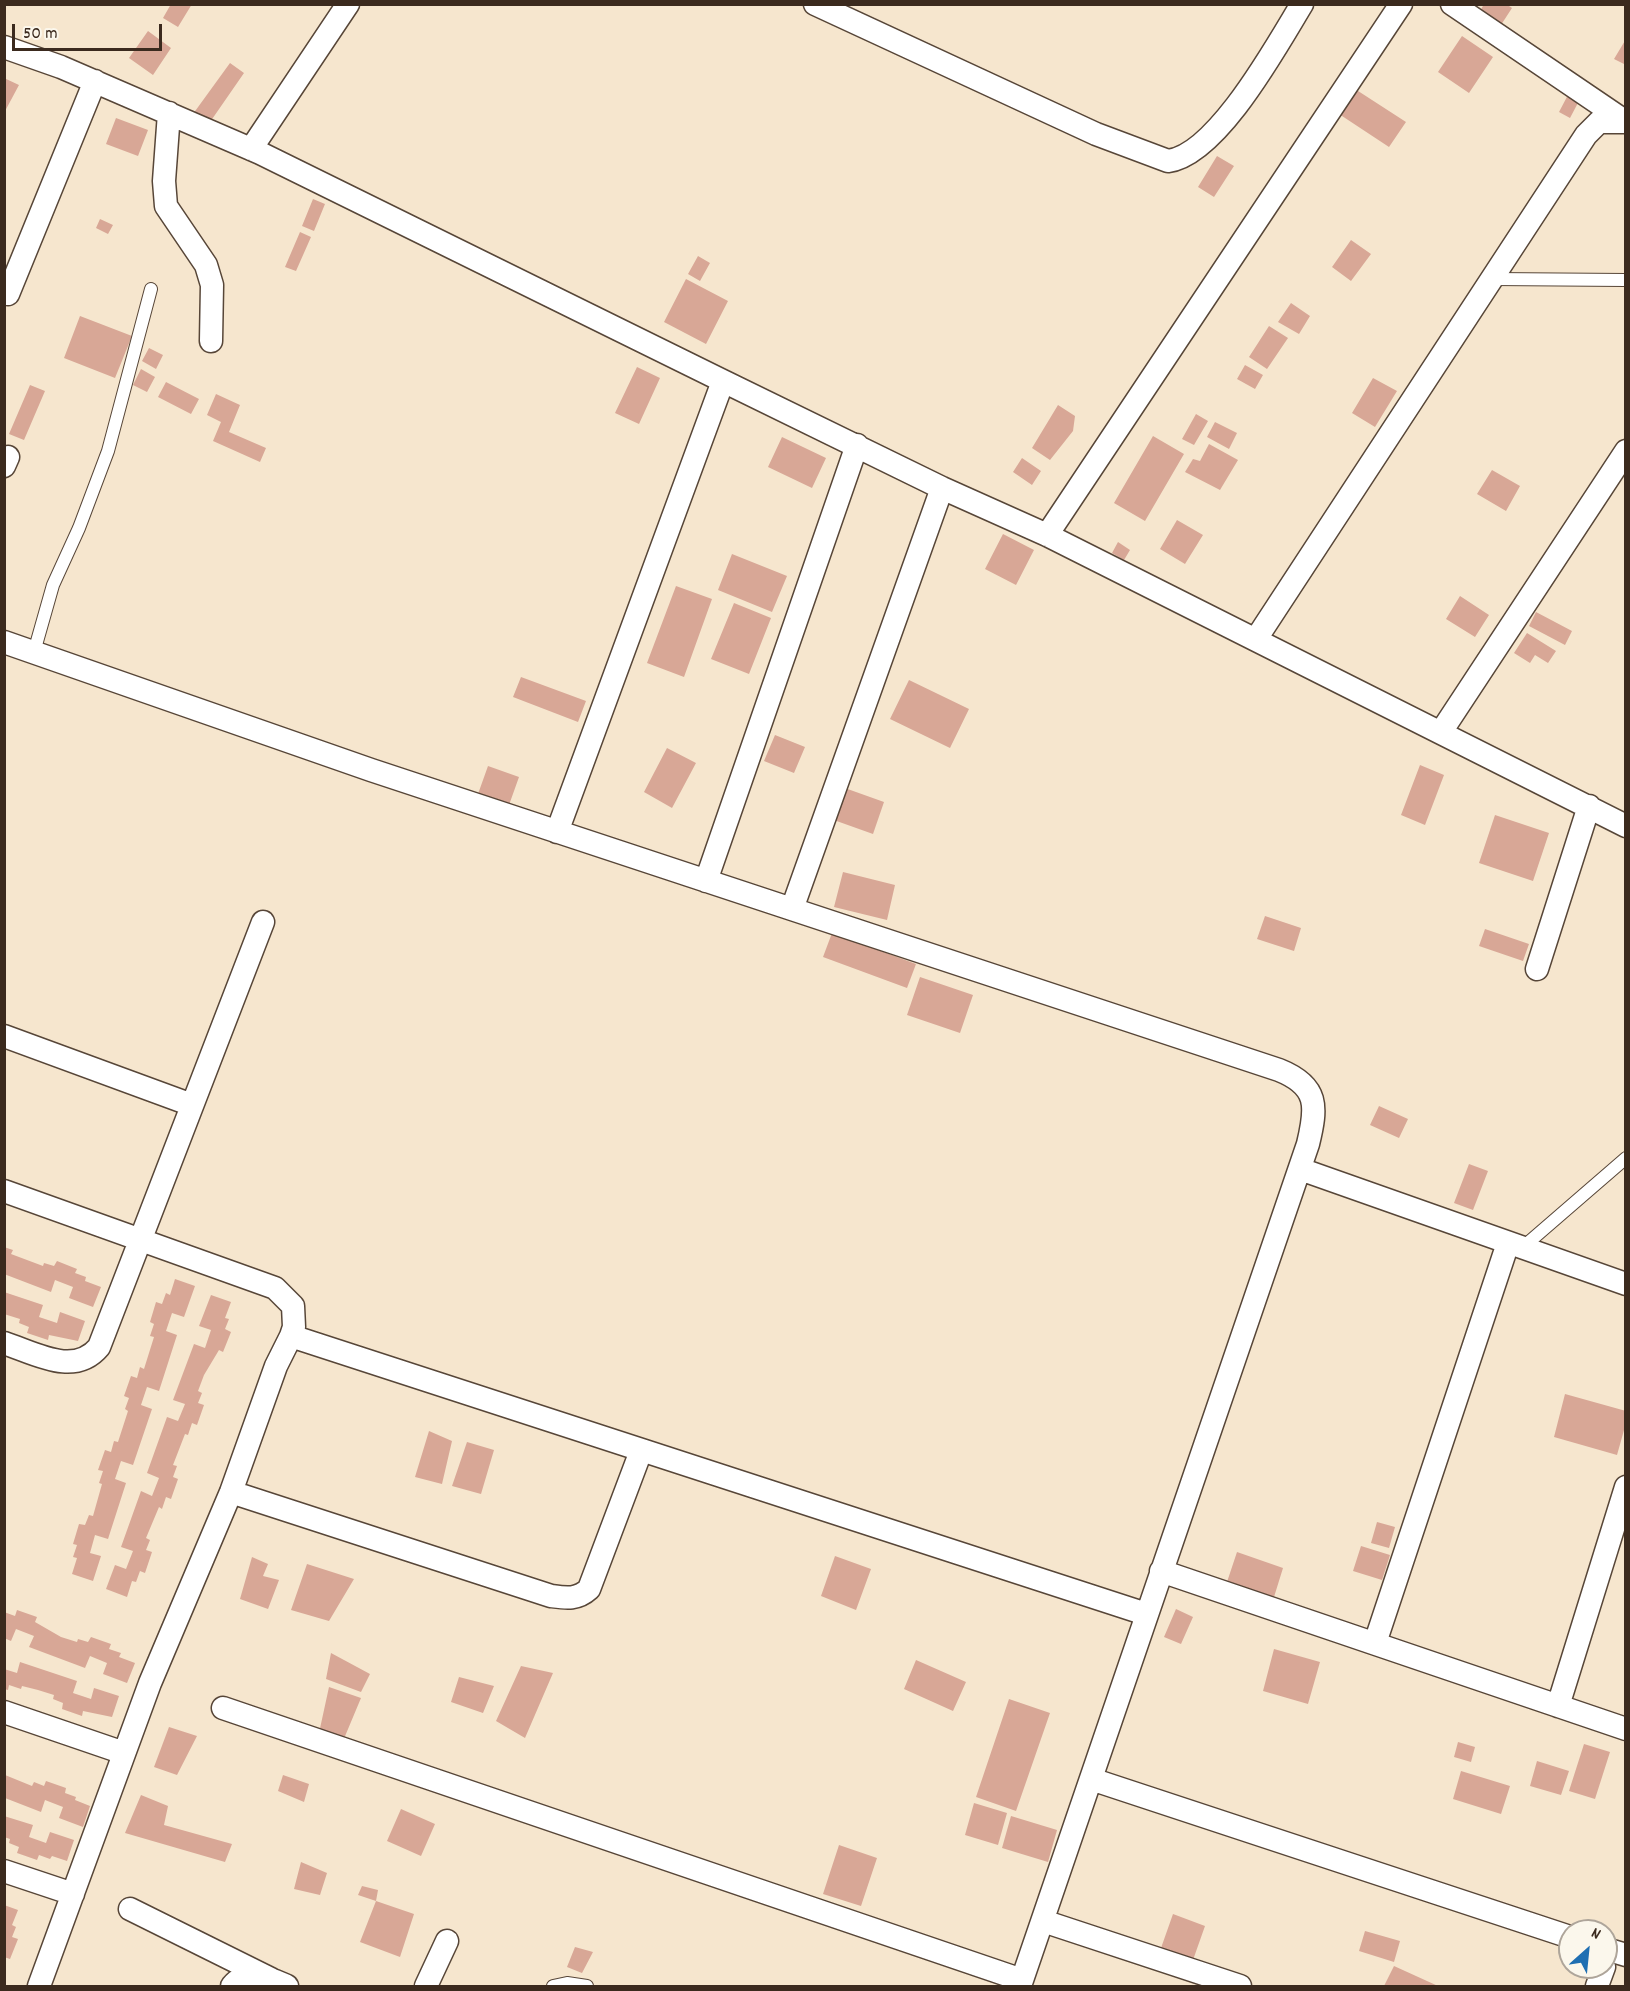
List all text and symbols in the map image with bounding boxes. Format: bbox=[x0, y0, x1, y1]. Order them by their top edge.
scale bar bbox=[15, 12, 165, 50]
text: 50 m bbox=[23, 22, 58, 47]
north arrow bbox=[1558, 1919, 1618, 1979]
text: N bbox=[1587, 1922, 1604, 1946]

